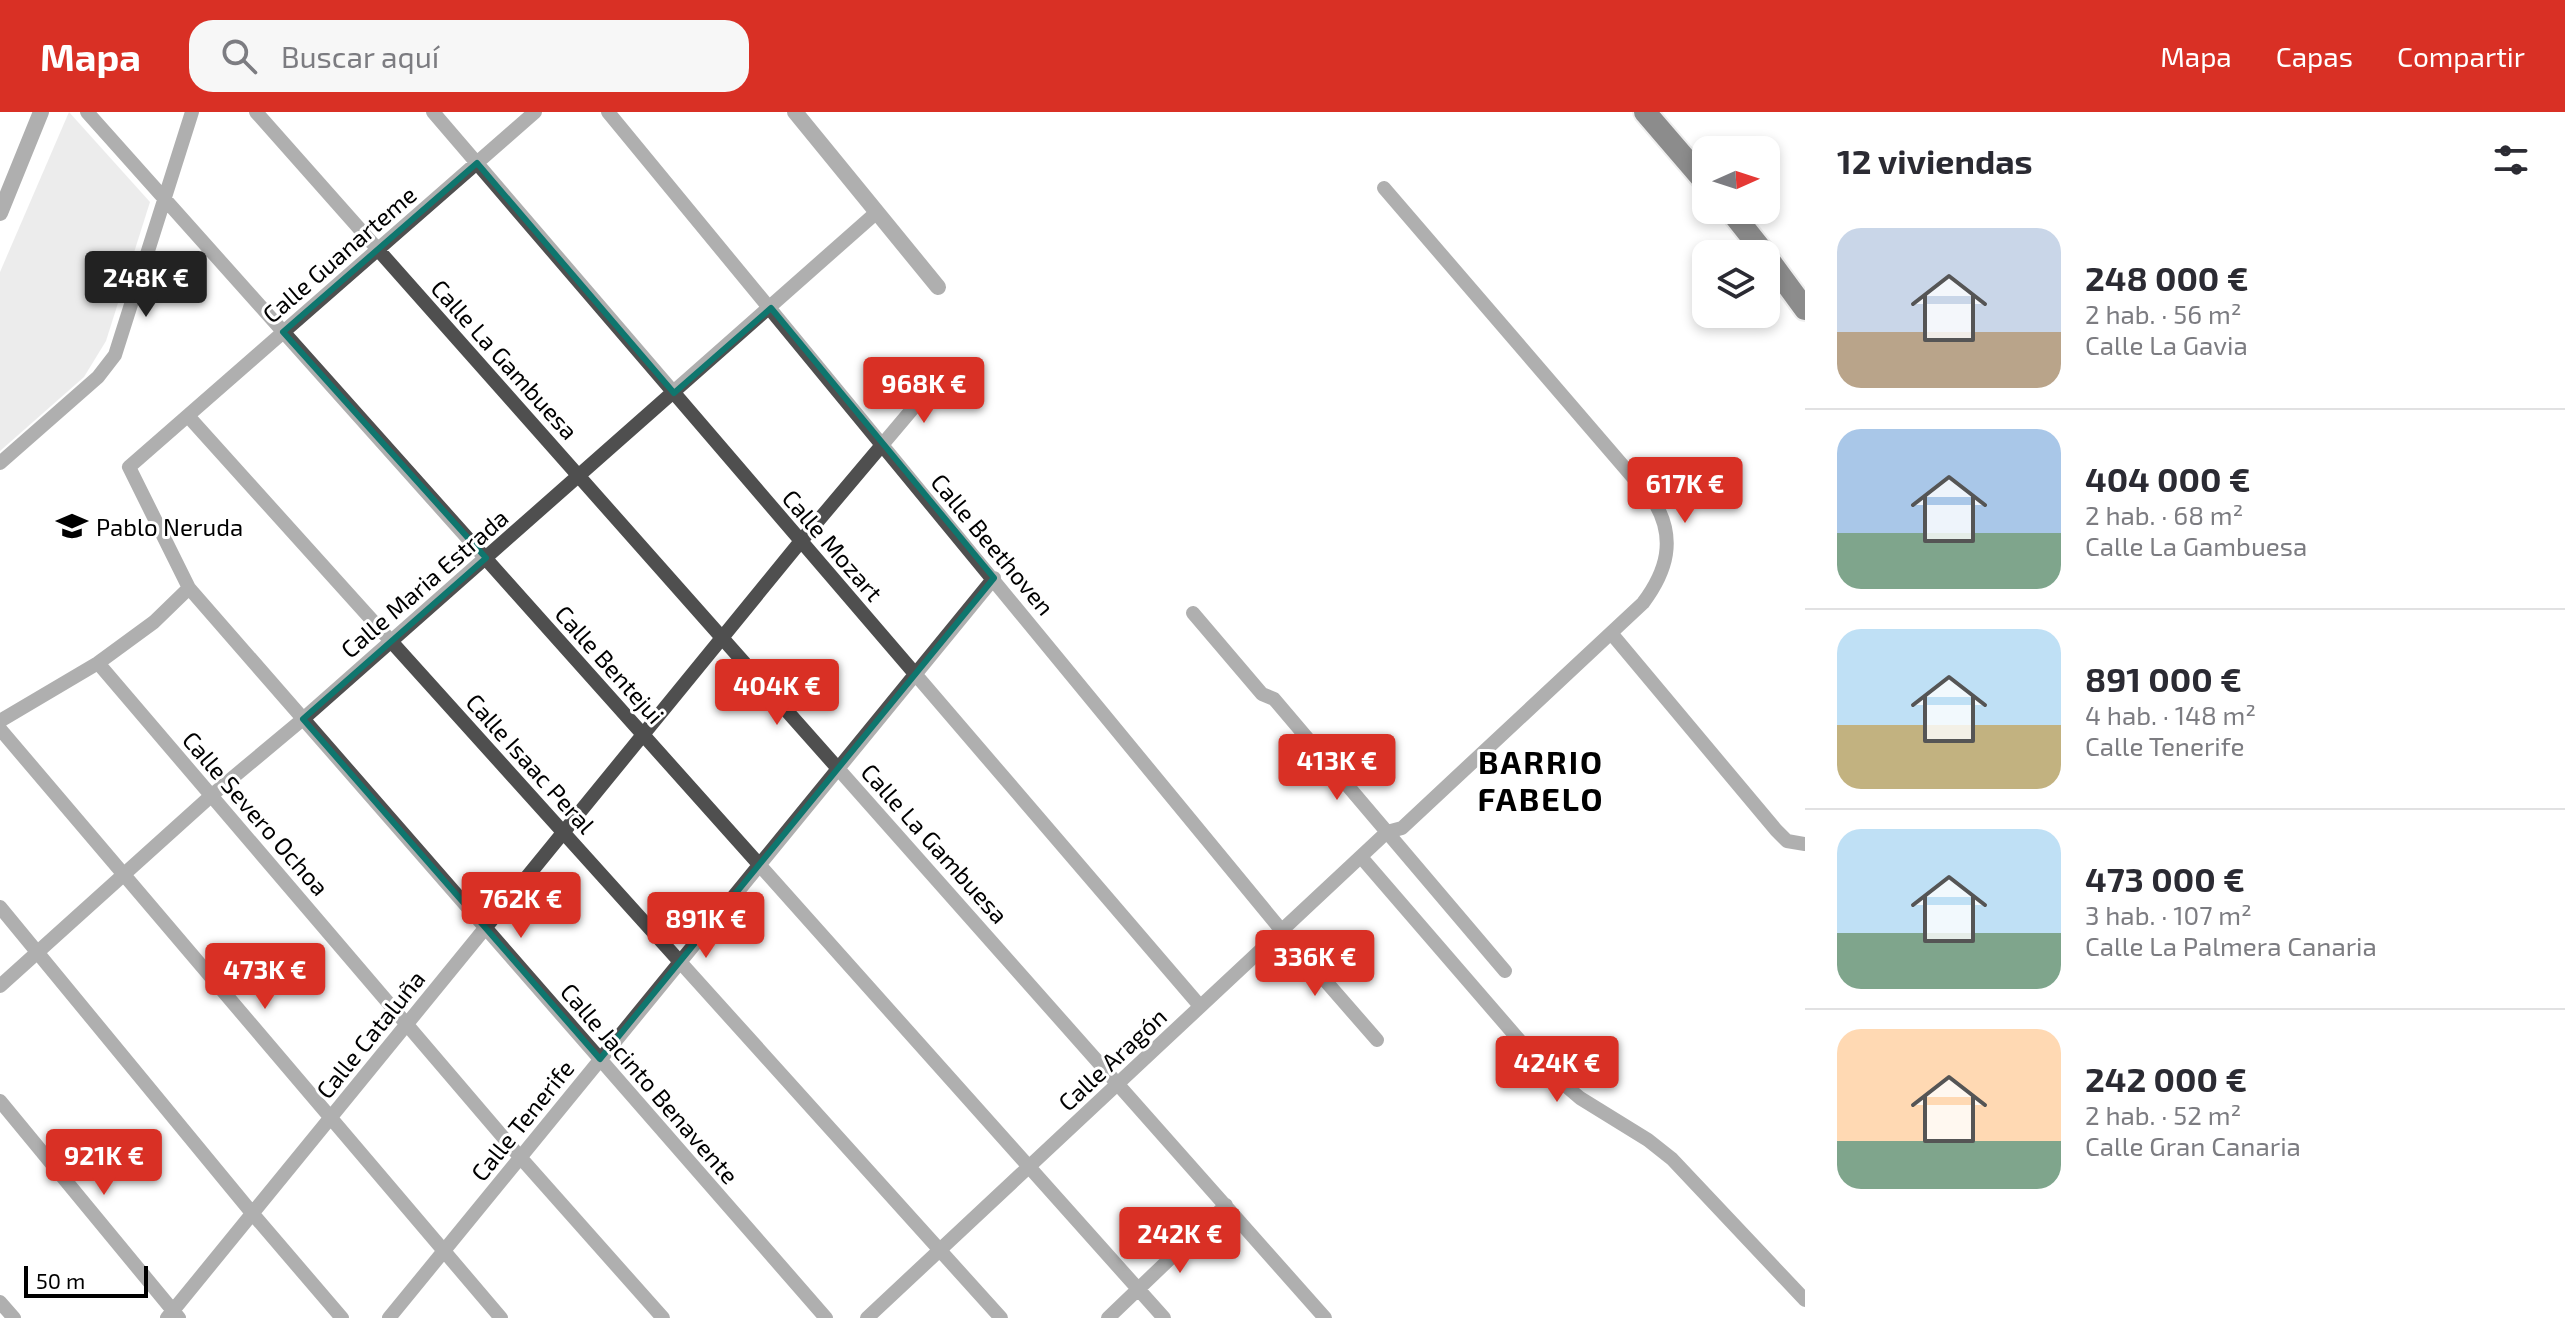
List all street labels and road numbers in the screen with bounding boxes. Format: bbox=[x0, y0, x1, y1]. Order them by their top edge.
street label: Calle Guanarteme bbox=[256, 179, 422, 329]
street label: Calle La Gambuesa bbox=[426, 273, 584, 445]
street label: Calle Beethoven bbox=[925, 467, 1061, 621]
street label: Calle Mozart bbox=[777, 483, 889, 607]
street label: Calle Maria Estrada bbox=[334, 502, 514, 664]
street label: Calle Bentejui bbox=[549, 599, 671, 729]
street label: Calle Isaac Peral bbox=[461, 687, 601, 839]
street label: Calle Severo Ochoa bbox=[177, 725, 335, 901]
street label: Calle La Gambuesa bbox=[856, 757, 1014, 929]
street label: Calle Cataluña bbox=[309, 964, 431, 1104]
street label: Calle Jacinto Benavente bbox=[555, 977, 745, 1189]
street label: Calle Aragón bbox=[1052, 1002, 1172, 1116]
street label: Calle Tenerife bbox=[464, 1054, 580, 1186]

